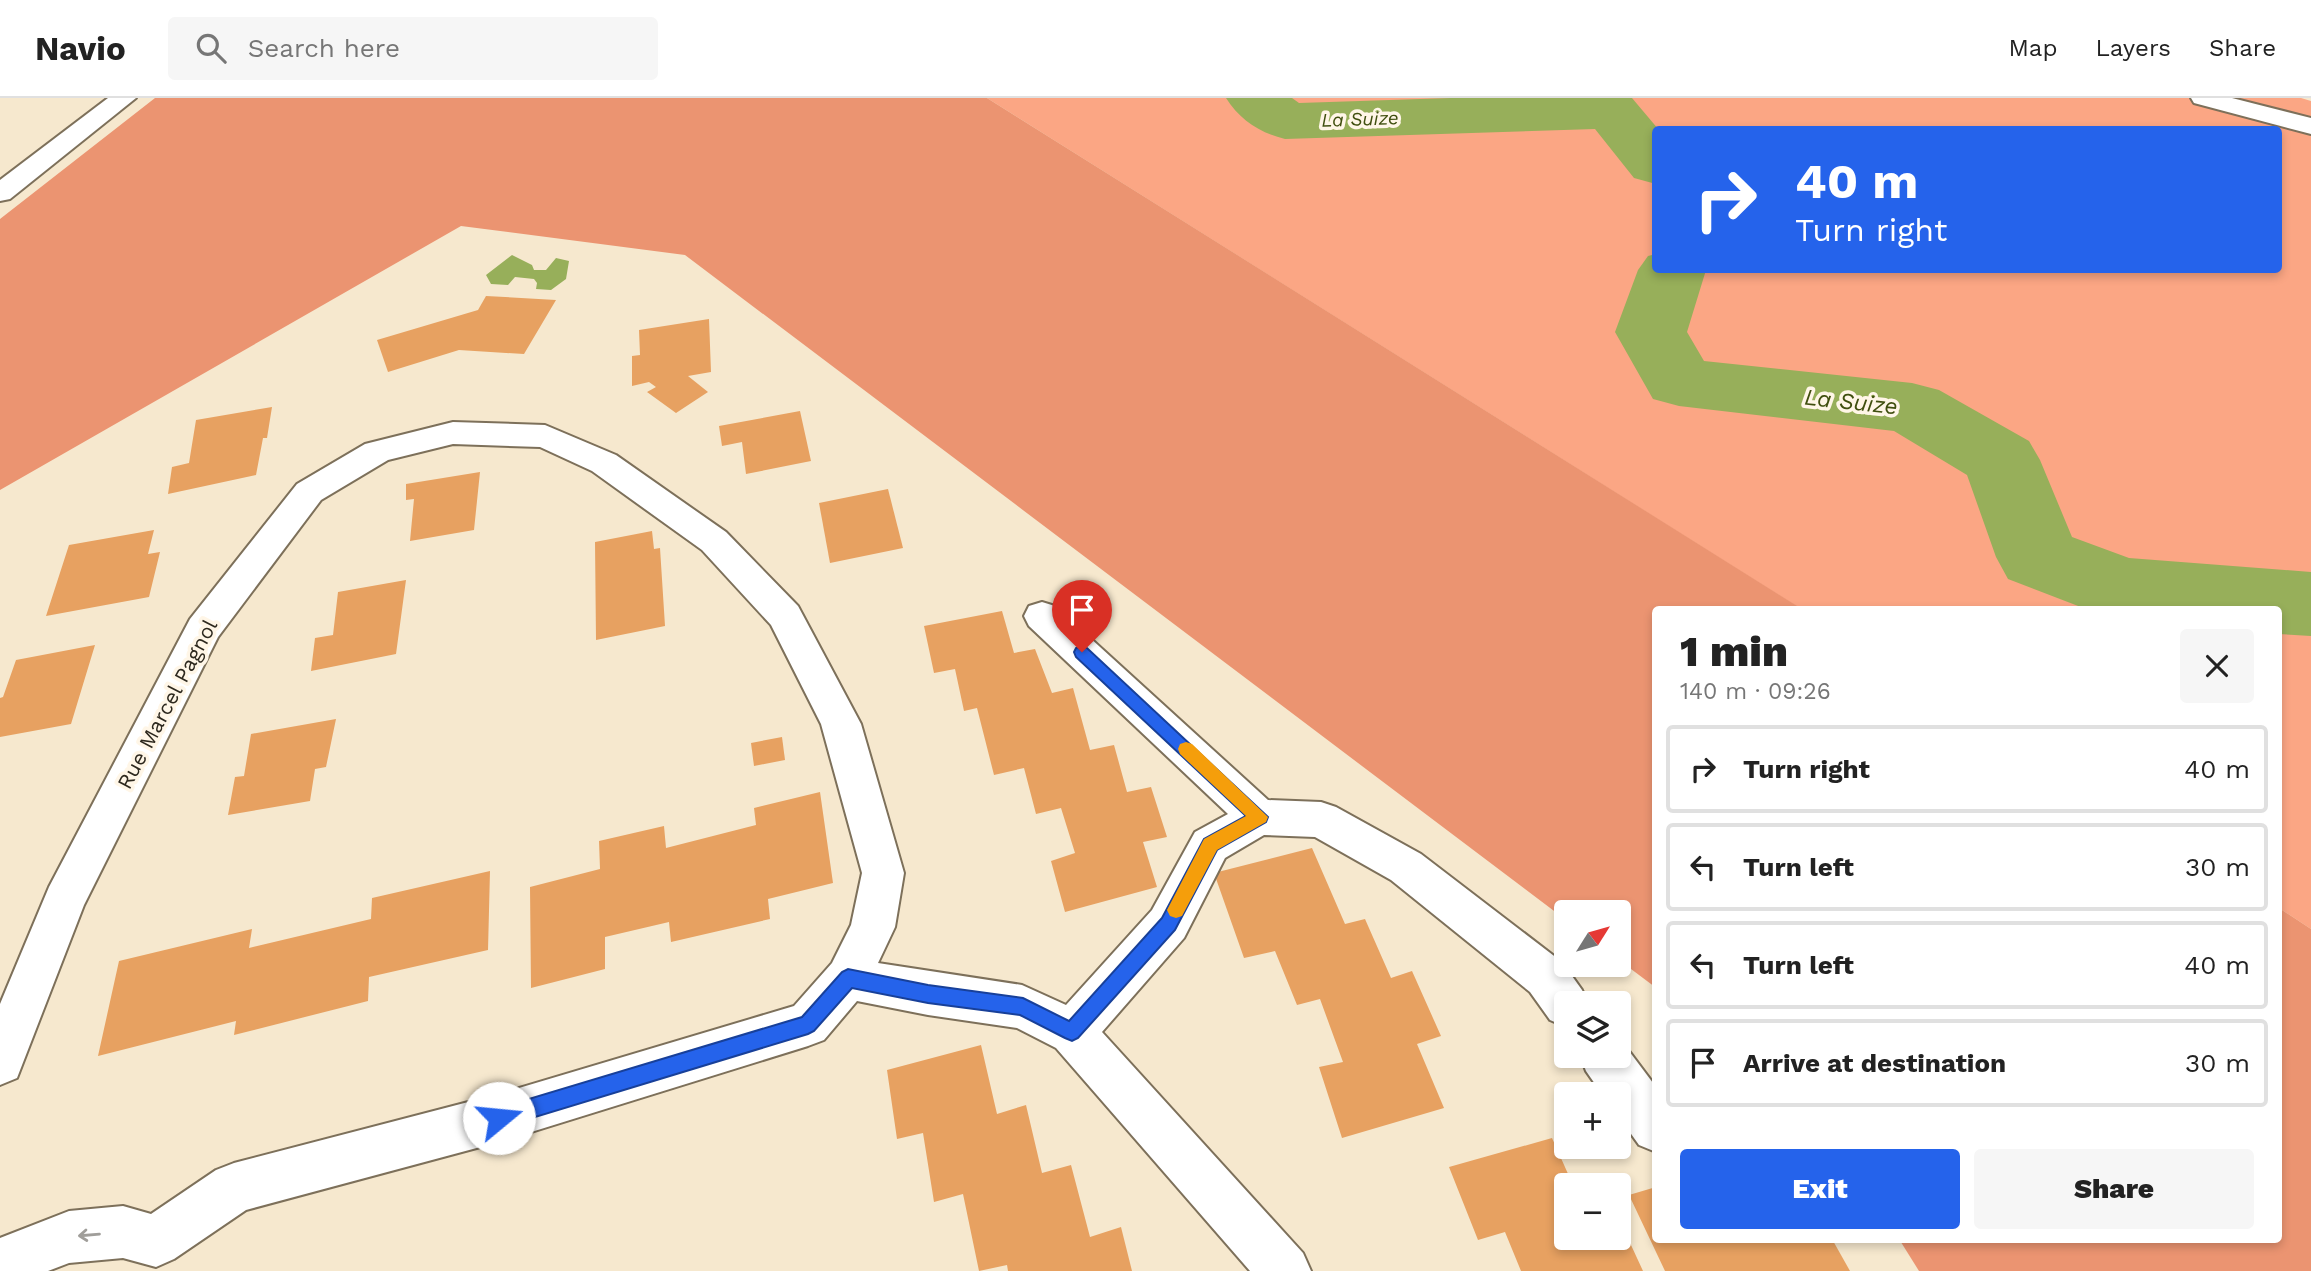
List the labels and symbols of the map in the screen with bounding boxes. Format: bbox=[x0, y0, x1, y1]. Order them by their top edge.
water label: La Suize bbox=[1321, 106, 1399, 132]
water label: La Suize bbox=[1803, 384, 1899, 420]
pin bbox=[1052, 580, 1112, 652]
street label: Rue Marcel Pagnol bbox=[112, 614, 223, 793]
north arrow bbox=[1554, 900, 1631, 976]
position arrow bbox=[462, 1081, 536, 1155]
one-way arrow bbox=[78, 1229, 101, 1242]

